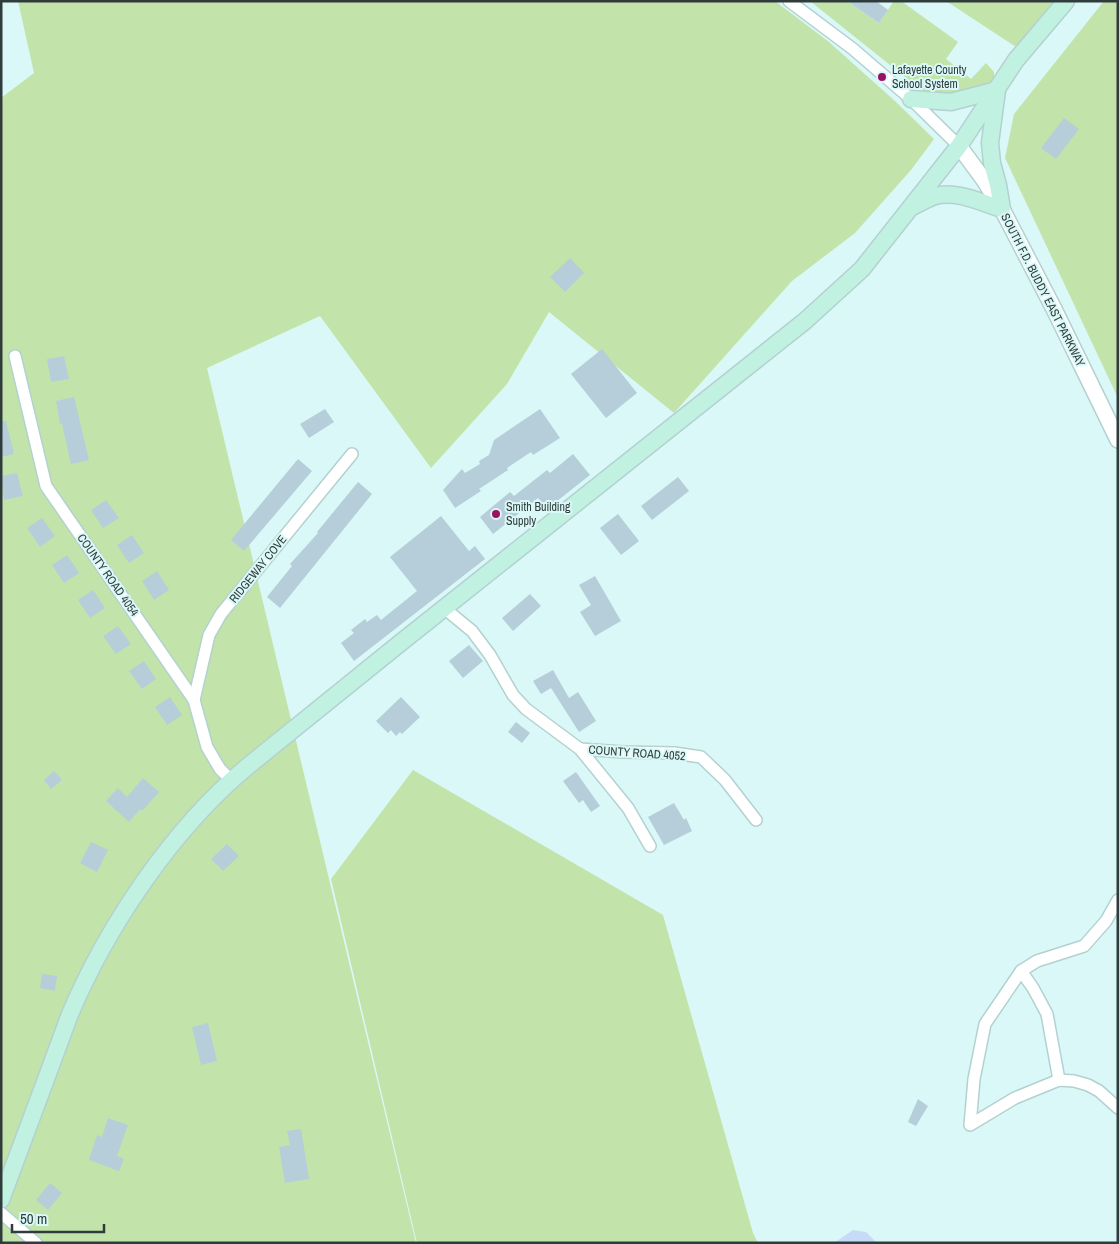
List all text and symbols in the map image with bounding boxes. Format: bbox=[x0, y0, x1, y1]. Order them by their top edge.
place label: Lafayette County School System bbox=[892, 62, 966, 92]
marker: Lafayette County School System bbox=[876, 71, 888, 83]
street label: SOUTH F.D. BUDDY EAST PARKWAY bbox=[997, 211, 1089, 370]
place label: Smith Building Supply bbox=[506, 499, 571, 529]
marker: Smith Building Supply bbox=[490, 508, 502, 520]
street label: COUNTY ROAD 4054 bbox=[74, 531, 143, 620]
street label: RIDGEWAY COVE bbox=[226, 532, 290, 606]
street label: COUNTY ROAD 4052 bbox=[588, 742, 686, 764]
scale bar bbox=[12, 1202, 105, 1234]
text: 50 m bbox=[20, 1208, 47, 1229]

